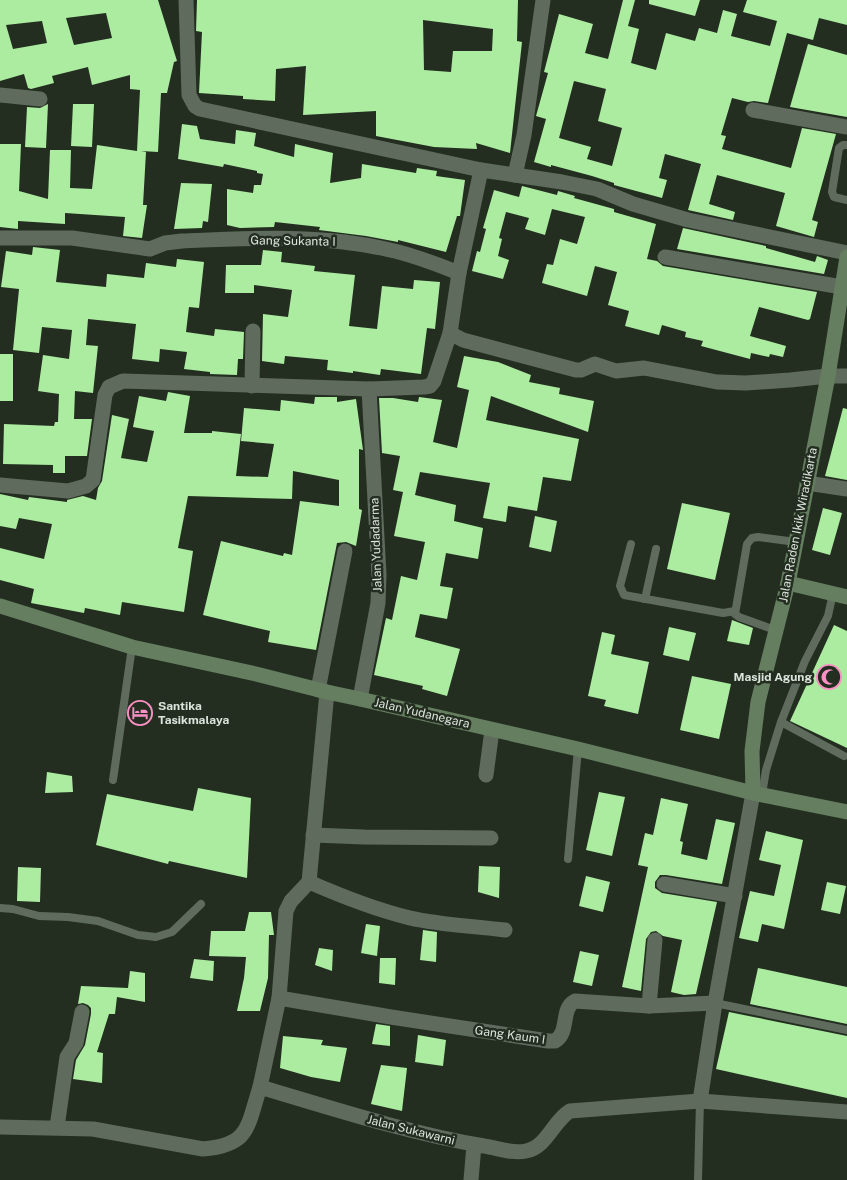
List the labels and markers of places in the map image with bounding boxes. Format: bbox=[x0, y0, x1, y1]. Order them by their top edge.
mosque icon: Masjid Agung bbox=[816, 664, 842, 690]
place label: Masjid Agung bbox=[733, 670, 812, 684]
place label: Santika Tasikmalaya bbox=[158, 699, 229, 727]
hotel icon: Santika Tasikmalaya bbox=[127, 700, 153, 726]

